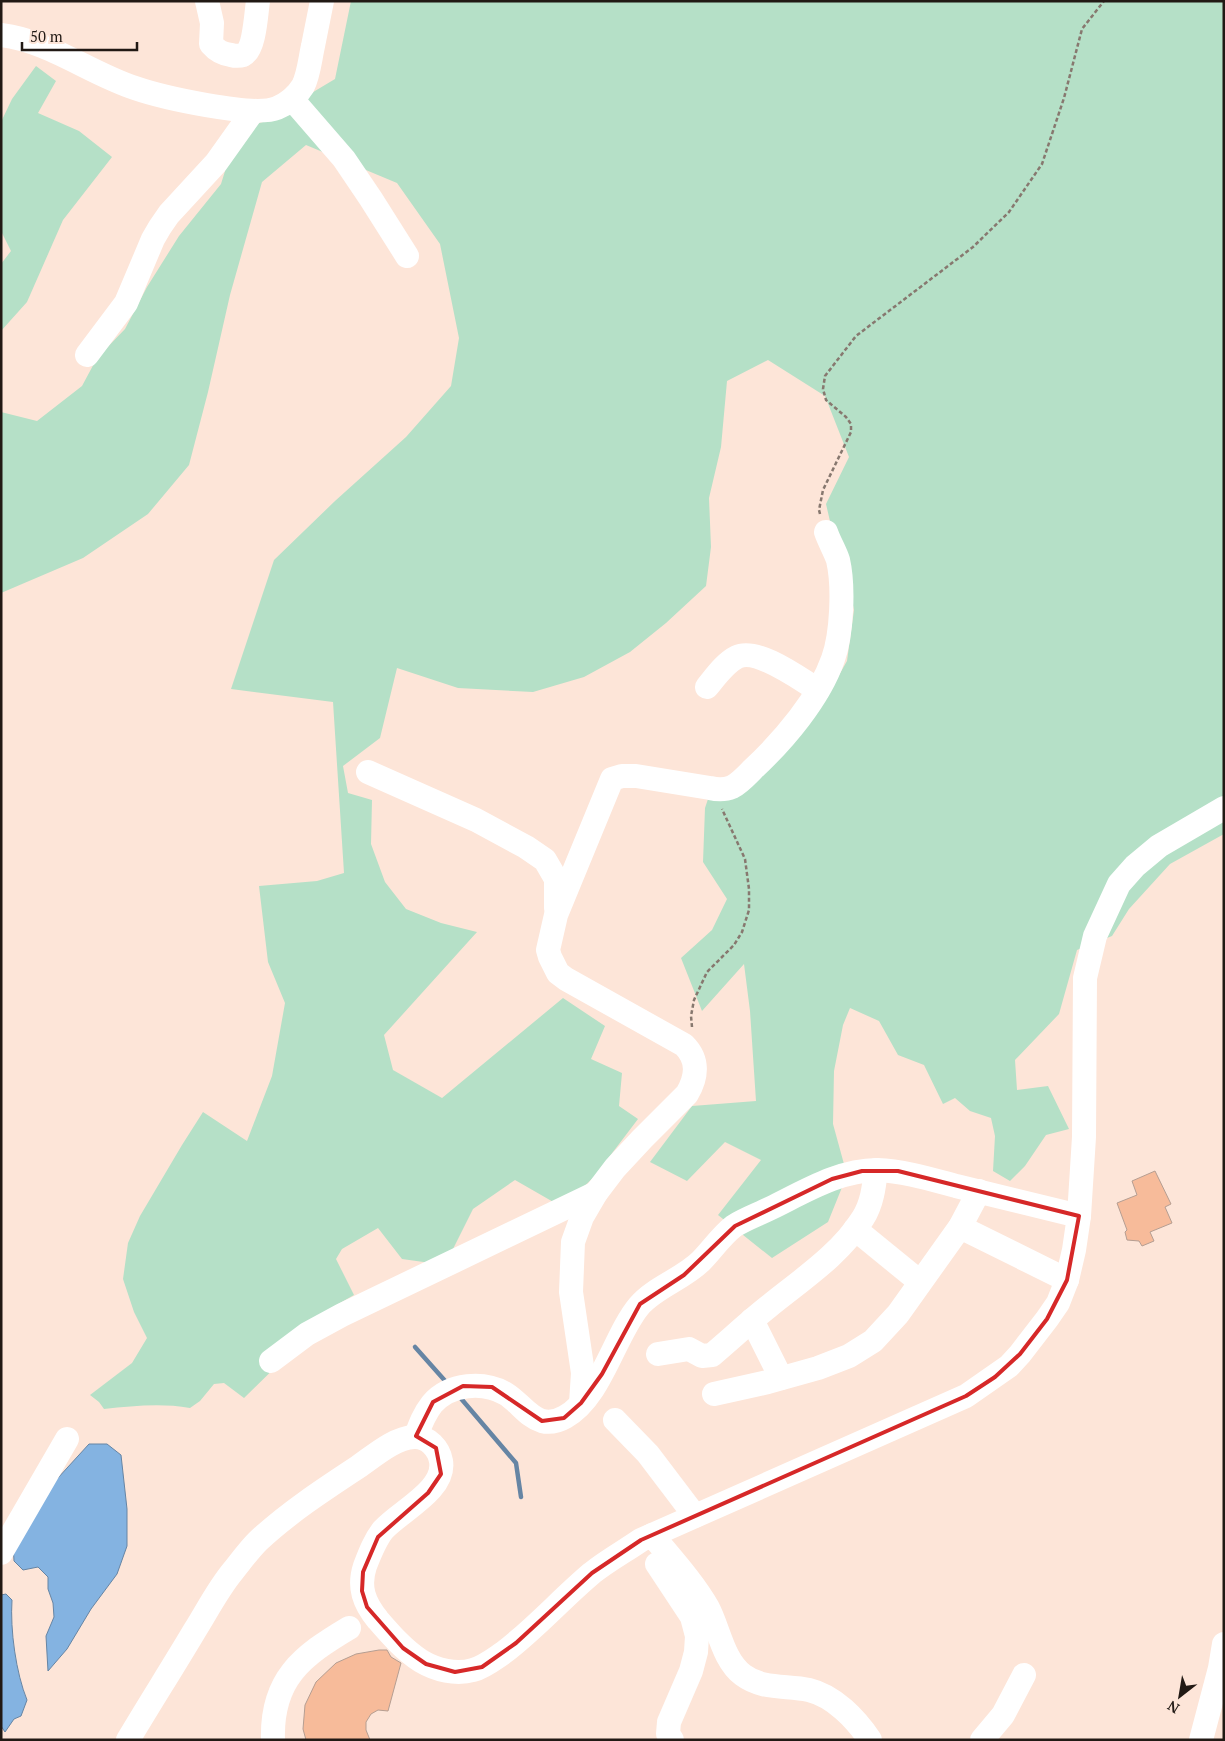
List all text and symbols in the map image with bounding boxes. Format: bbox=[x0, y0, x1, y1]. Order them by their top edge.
scale bar bbox=[22, 20, 138, 52]
text: 50 m bbox=[30, 26, 63, 46]
north arrow bbox=[1155, 1671, 1205, 1721]
text: N bbox=[1163, 1696, 1182, 1718]

